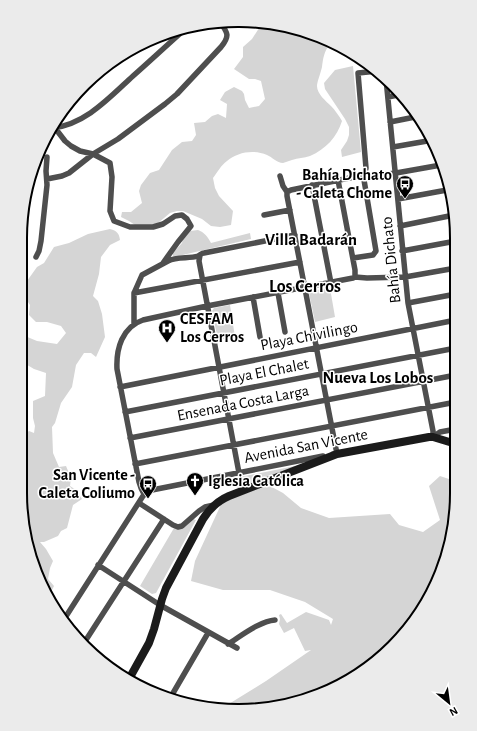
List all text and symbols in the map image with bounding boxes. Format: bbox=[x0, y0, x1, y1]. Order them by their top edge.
place label: Bahía Dichato - Caleta Chome bbox=[296, 167, 392, 201]
bus stop icon: Bahía Dichato - Caleta Chome bbox=[395, 174, 415, 199]
street label: Bahía Dichato bbox=[378, 216, 404, 304]
district label: Villa Badarán bbox=[265, 231, 357, 248]
district label: Los Cerros bbox=[269, 278, 341, 296]
place label: CESFAM Los Cerros bbox=[180, 311, 244, 345]
hospital icon: CESFAM Los Cerros bbox=[157, 318, 177, 343]
street label: Playa Chivilingo bbox=[259, 319, 359, 354]
street label: Playa El Chalet bbox=[218, 355, 310, 390]
district label: Nueva Los Lobos bbox=[323, 369, 434, 386]
street label: Ensenada Costa Larga bbox=[176, 382, 310, 424]
street label: Avenida San Vicente bbox=[243, 426, 369, 466]
place label: San Vicente - Caleta Coliumo bbox=[38, 467, 135, 501]
church icon: Iglesia Católica bbox=[185, 471, 205, 496]
place label: Iglesia Católica bbox=[208, 473, 304, 489]
bus stop icon: San Vicente - Caleta Coliumo bbox=[138, 474, 158, 499]
north arrow bbox=[429, 683, 469, 723]
text: N bbox=[448, 705, 460, 718]

